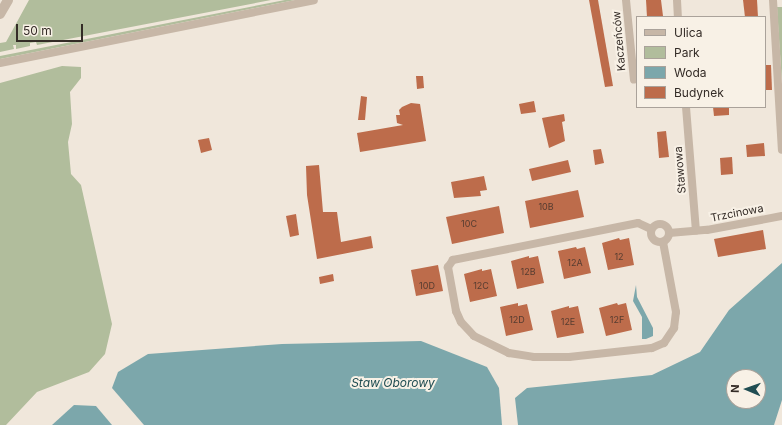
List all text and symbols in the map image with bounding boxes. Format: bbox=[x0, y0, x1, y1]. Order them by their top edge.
street label: Kaczeńców bbox=[610, 10, 628, 72]
scale bar bbox=[18, 16, 85, 42]
legend bbox=[636, 16, 766, 108]
text: 50 m bbox=[23, 23, 52, 38]
text: Ulica bbox=[674, 25, 702, 40]
text: Park bbox=[674, 45, 700, 60]
text: Woda bbox=[674, 65, 707, 80]
text: Budynek bbox=[674, 85, 724, 100]
street label: Stawowa bbox=[671, 146, 689, 194]
street label: Trzcinowa bbox=[709, 201, 765, 225]
house number: 10B bbox=[538, 202, 554, 212]
house number: 10C bbox=[461, 219, 477, 229]
house number: 12 bbox=[614, 252, 624, 262]
house number: 12A bbox=[567, 258, 583, 268]
house number: 12B bbox=[520, 267, 536, 277]
house number: 10D bbox=[419, 281, 435, 291]
house number: 12C bbox=[473, 281, 489, 291]
house number: 12D bbox=[509, 315, 525, 325]
house number: 12F bbox=[610, 315, 624, 325]
house number: 12E bbox=[561, 317, 575, 327]
north arrow bbox=[726, 369, 766, 409]
water label: Staw Oborowy bbox=[351, 376, 435, 390]
text: N bbox=[728, 384, 742, 393]

